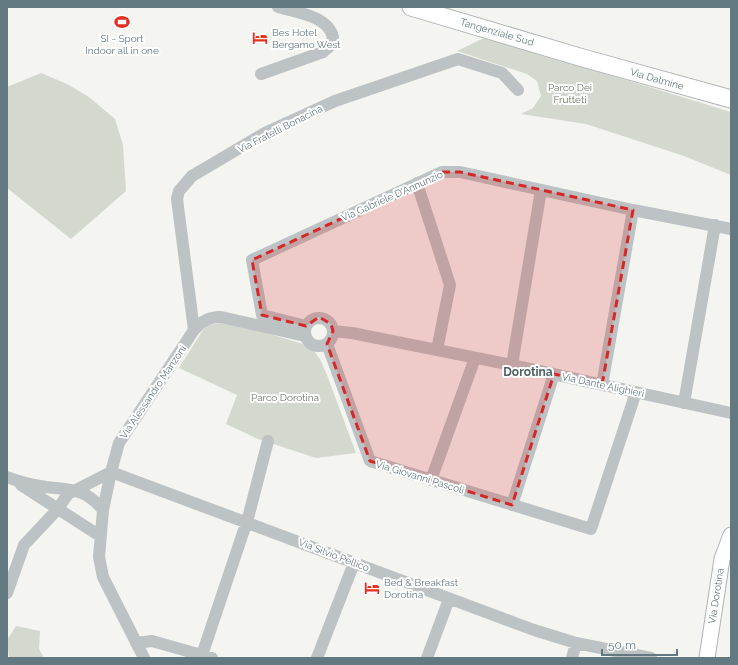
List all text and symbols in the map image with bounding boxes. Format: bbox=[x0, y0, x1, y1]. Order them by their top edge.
sports icon: SI - Sport Indoor all in one bbox=[113, 13, 131, 31]
street label: Tangenziale Sud bbox=[459, 16, 535, 48]
place label: Bes Hotel Bergamo West bbox=[272, 27, 341, 50]
hotel icon: Bes Hotel Bergamo West bbox=[251, 29, 269, 47]
place label: SI - Sport Indoor all in one bbox=[85, 33, 159, 56]
street label: Via Dalmine bbox=[629, 66, 685, 92]
park label: Parco Dei Frutteti bbox=[548, 82, 592, 105]
street label: Via Fratelli Bonacina bbox=[236, 103, 324, 155]
street label: Via Gabriele D'Annunzio bbox=[339, 169, 445, 223]
street label: Via Alessandro Manzoni bbox=[118, 343, 188, 441]
district label: Dorotina bbox=[503, 365, 553, 379]
street label: Via Dante Alighieri bbox=[561, 371, 645, 399]
park label: Parco Dorotina bbox=[251, 392, 319, 403]
street label: Via Giovanni Pascoli bbox=[374, 458, 466, 496]
street label: Via Silvio Pellico bbox=[297, 536, 371, 574]
street label: Via Dorotina bbox=[706, 567, 726, 625]
place label: Bed & Breakfast Dorotina bbox=[384, 577, 459, 600]
hotel icon: Bed & Breakfast Dorotina bbox=[363, 579, 381, 597]
scale bar bbox=[602, 631, 677, 657]
text: 50 m bbox=[608, 638, 636, 652]

